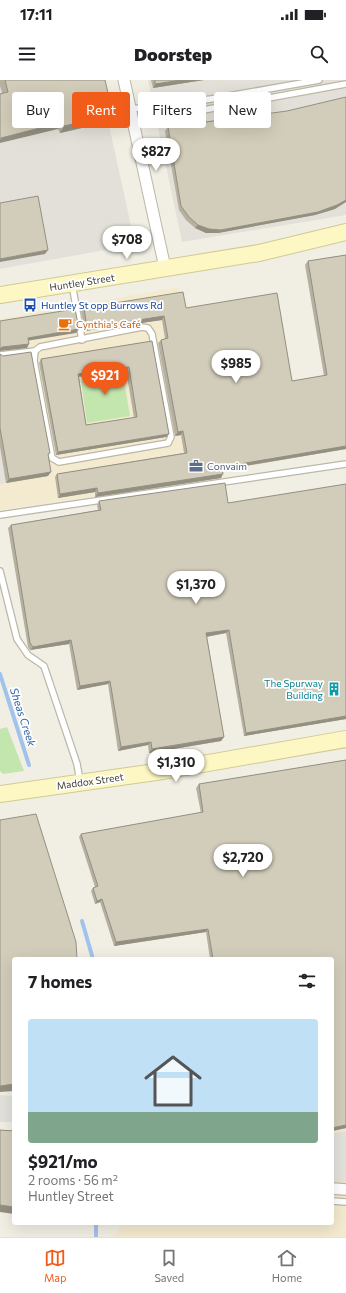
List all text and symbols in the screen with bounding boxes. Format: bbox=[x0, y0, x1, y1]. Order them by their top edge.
text: 17:11 bbox=[20, 5, 53, 23]
icon: menu bbox=[16, 43, 38, 65]
text: Doorstep bbox=[134, 43, 212, 65]
icon: search bbox=[308, 43, 330, 65]
chip: Buy bbox=[12, 92, 64, 128]
chip: Rent bbox=[72, 92, 130, 128]
chip: Filters bbox=[138, 92, 206, 128]
chip: New bbox=[214, 92, 271, 128]
pin: $827 bbox=[132, 138, 180, 172]
text: $827 bbox=[141, 143, 171, 159]
pin: $708 bbox=[103, 226, 151, 260]
text: $708 bbox=[111, 231, 143, 247]
street label: Huntley Street bbox=[48, 271, 116, 293]
bus stop icon: Huntley St opp Burrows Rd bbox=[22, 297, 38, 313]
place label: Huntley St opp Burrows Rd bbox=[41, 299, 163, 311]
cafe icon: Cynthia's Café bbox=[57, 316, 73, 332]
place label: Cynthia's Café bbox=[76, 318, 141, 330]
pin: $985 bbox=[212, 350, 260, 384]
text: $985 bbox=[220, 355, 252, 371]
pin: $921 bbox=[81, 362, 129, 396]
text: $921 bbox=[91, 367, 119, 383]
office icon: Convaim bbox=[188, 458, 204, 474]
place label: Convaim bbox=[207, 460, 247, 472]
pin: $1,370 bbox=[163, 571, 229, 605]
text: $1,370 bbox=[176, 576, 216, 592]
place label: The Spurway Building bbox=[264, 677, 324, 701]
building icon: The Spurway Building bbox=[326, 681, 342, 697]
water label: Sheas Creek bbox=[8, 686, 39, 749]
pin: $1,310 bbox=[143, 749, 209, 783]
text: $1,310 bbox=[157, 754, 195, 770]
street label: Maddox Street bbox=[56, 770, 124, 792]
pin: $2,720 bbox=[210, 844, 276, 878]
text: $2,720 bbox=[222, 849, 264, 865]
icon: filters bbox=[296, 970, 318, 992]
text: 7 homes bbox=[28, 971, 92, 992]
icon: home bbox=[137, 1045, 209, 1117]
text: $921/mo bbox=[28, 1151, 98, 1172]
text: 2 rooms · 56 m² bbox=[28, 1172, 118, 1188]
text: Huntley Street bbox=[28, 1188, 114, 1204]
tab: Map bbox=[44, 1247, 67, 1284]
tab: Saved bbox=[154, 1247, 184, 1284]
tab: Home bbox=[272, 1247, 302, 1284]

